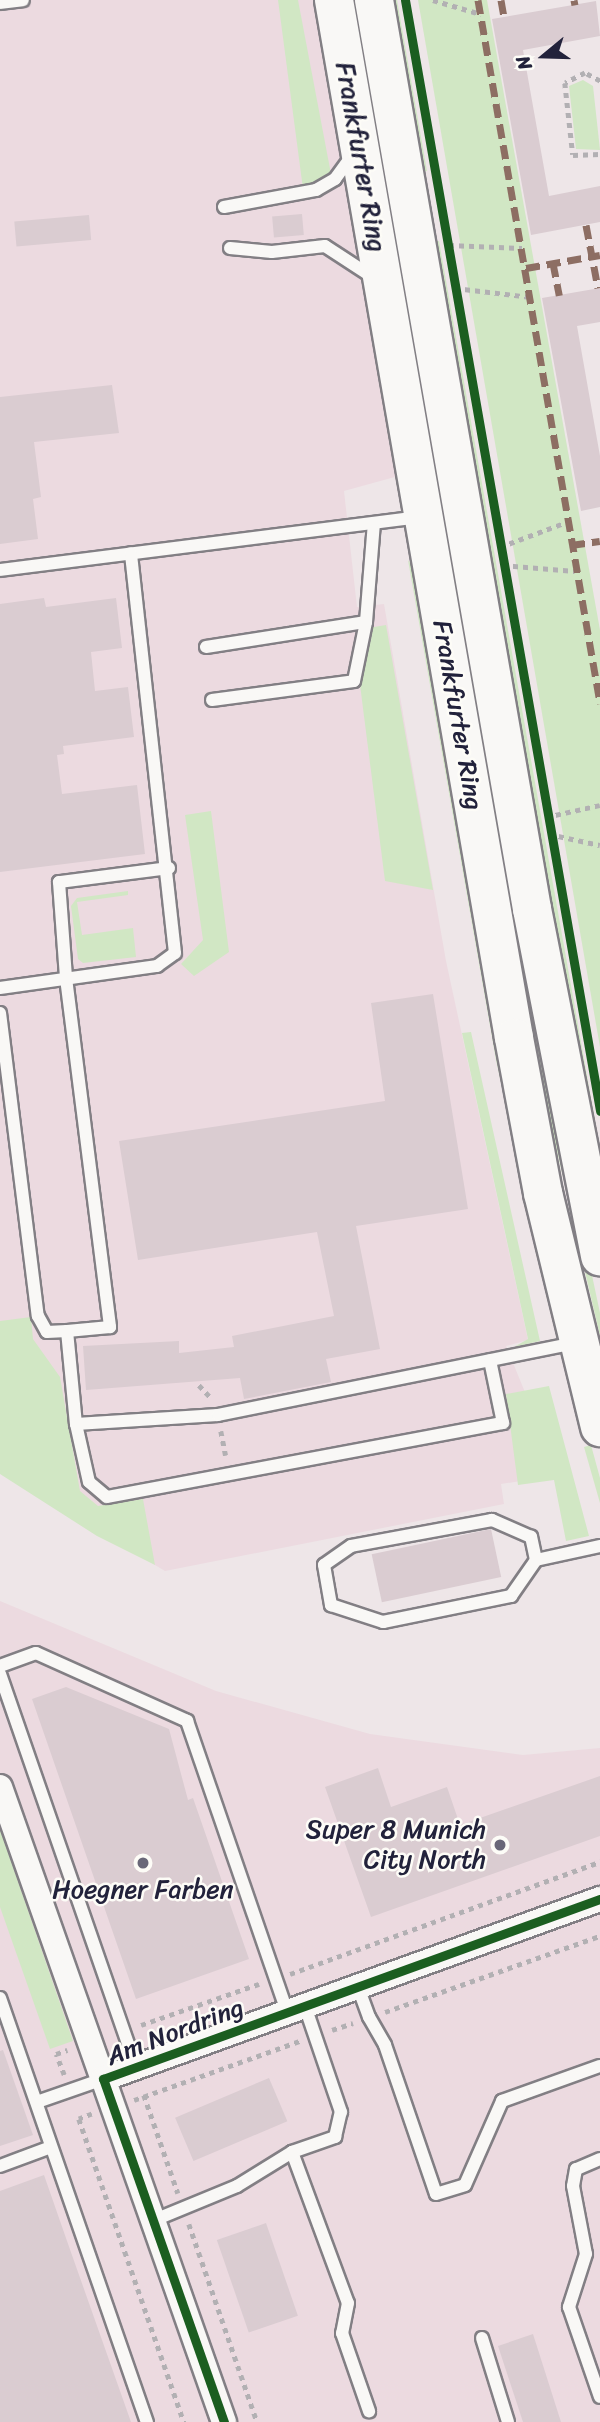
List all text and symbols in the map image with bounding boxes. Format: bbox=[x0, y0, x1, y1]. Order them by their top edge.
north arrow bbox=[509, 21, 579, 91]
text: N bbox=[506, 51, 541, 75]
street label: Frankfurter Ring bbox=[329, 60, 393, 254]
street label: Frankfurter Ring bbox=[426, 618, 490, 812]
place label: Super 8 Munich City North bbox=[306, 1814, 486, 1876]
marker: Super 8 Munich City North bbox=[492, 1837, 508, 1853]
marker: Hoegner Farben bbox=[135, 1855, 151, 1871]
place label: Hoegner Farben bbox=[52, 1874, 234, 1906]
street label: Am Nordring bbox=[102, 1992, 248, 2072]

